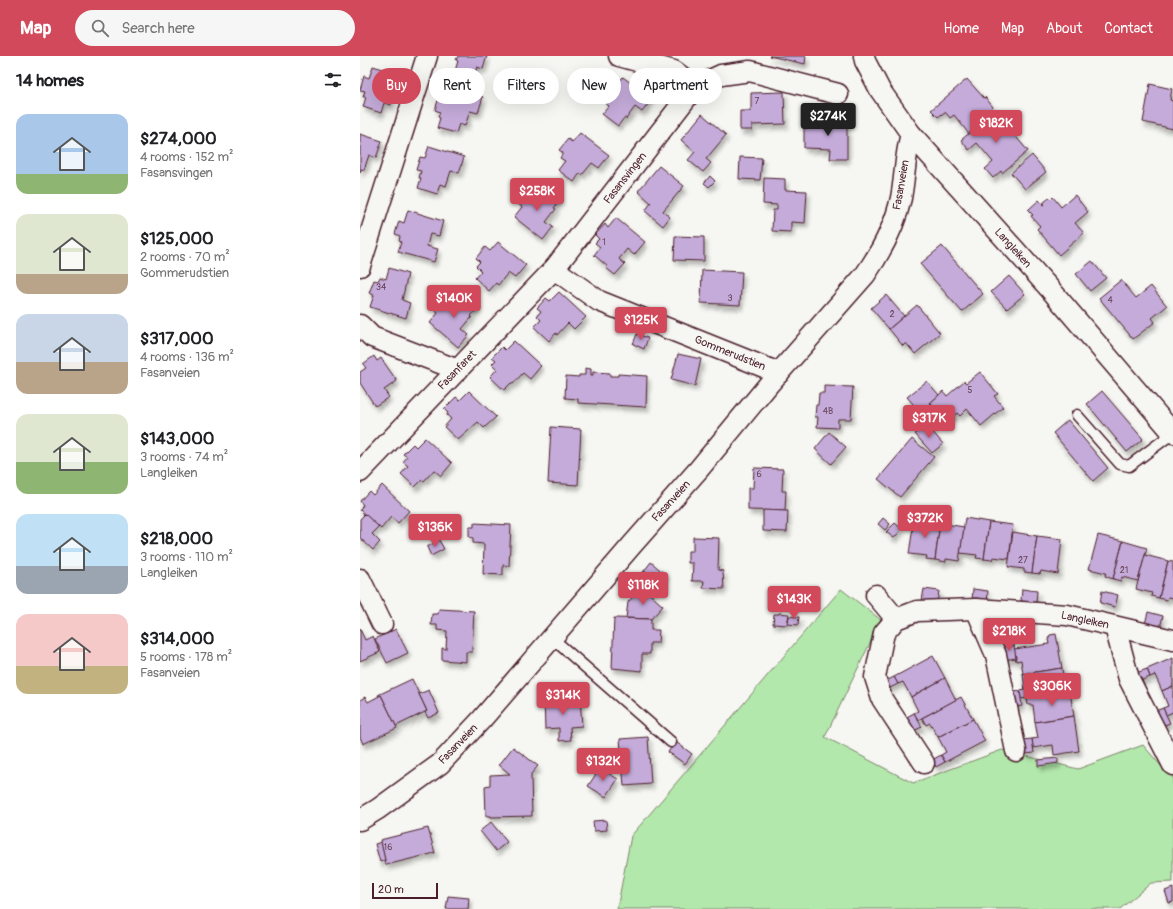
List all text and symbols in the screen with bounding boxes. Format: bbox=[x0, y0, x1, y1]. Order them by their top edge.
search box bbox=[75, 10, 355, 46]
text: Map bbox=[20, 16, 51, 40]
icon: search bbox=[89, 17, 111, 39]
text: Search here bbox=[121, 19, 195, 38]
text: Home bbox=[944, 20, 979, 37]
text: Map bbox=[1001, 20, 1024, 37]
text: About bbox=[1046, 20, 1082, 37]
text: Contact bbox=[1104, 20, 1153, 37]
chip: Buy bbox=[372, 68, 421, 104]
chip: Rent bbox=[429, 68, 485, 104]
chip: Filters bbox=[493, 68, 559, 104]
chip: New bbox=[567, 68, 621, 104]
chip: Apartment bbox=[629, 68, 722, 104]
icon: filters bbox=[322, 69, 344, 91]
text: 14 homes bbox=[16, 70, 84, 91]
house number: 7 bbox=[755, 96, 760, 107]
pin: $274K bbox=[800, 103, 856, 137]
text: $274K bbox=[810, 108, 846, 124]
pin: $182K bbox=[968, 110, 1024, 144]
text: $182K bbox=[979, 115, 1013, 131]
text: $274,000 bbox=[140, 128, 217, 149]
icon: home bbox=[48, 130, 96, 178]
text: 4 rooms · 152 m² bbox=[140, 149, 234, 165]
street label: Fasansvingen bbox=[601, 150, 649, 206]
street label: Fasanveien bbox=[890, 159, 912, 211]
text: Fasansvingen bbox=[140, 165, 213, 181]
pin: $258K bbox=[509, 178, 565, 212]
text: $258K bbox=[519, 183, 555, 199]
street label: Langleiken bbox=[992, 226, 1034, 270]
text: $125,000 bbox=[140, 228, 214, 249]
icon: home bbox=[48, 230, 96, 278]
house number: 1 bbox=[602, 237, 606, 248]
text: 2 rooms · 70 m² bbox=[140, 249, 230, 265]
text: Gommerudstien bbox=[140, 265, 229, 281]
house number: 34 bbox=[376, 282, 387, 293]
pin: $140K bbox=[426, 285, 482, 319]
text: $140K bbox=[436, 290, 472, 306]
house number: 3 bbox=[727, 293, 733, 304]
house number: 4 bbox=[1107, 295, 1113, 306]
pin: $125K bbox=[613, 307, 669, 341]
house number: 2 bbox=[889, 309, 895, 320]
text: $125K bbox=[624, 312, 658, 328]
text: $317,000 bbox=[140, 328, 214, 349]
icon: home bbox=[48, 330, 96, 378]
street label: Gommerudstien bbox=[693, 333, 767, 373]
street label: Fasanfaret bbox=[435, 347, 479, 392]
text: 4 rooms · 136 m² bbox=[140, 349, 234, 365]
text: Fasanveien bbox=[140, 365, 200, 381]
house number: 5 bbox=[968, 385, 973, 396]
pin: $317K bbox=[901, 405, 957, 439]
house number: 4B bbox=[823, 406, 833, 417]
text: $317K bbox=[912, 410, 946, 426]
text: $143,000 bbox=[140, 428, 214, 449]
icon: home bbox=[48, 430, 96, 478]
text: 3 rooms · 74 m² bbox=[140, 449, 228, 465]
text: Langleiken bbox=[140, 465, 198, 481]
house number: 6 bbox=[756, 469, 762, 480]
street label: Fasanveien bbox=[649, 478, 693, 524]
pin: $372K bbox=[897, 505, 953, 539]
text: $372K bbox=[907, 510, 943, 526]
pin: $136K bbox=[407, 514, 463, 548]
text: $136K bbox=[418, 519, 452, 535]
text: $218,000 bbox=[140, 528, 213, 549]
icon: home bbox=[48, 530, 96, 578]
text: 3 rooms · 110 m² bbox=[140, 549, 233, 565]
house number: 27 bbox=[1018, 555, 1028, 566]
text: Langleiken bbox=[140, 565, 198, 581]
house number: 21 bbox=[1120, 565, 1128, 576]
pin: $118K bbox=[615, 572, 671, 606]
text: $118K bbox=[627, 577, 659, 593]
pin: $143K bbox=[766, 586, 822, 620]
text: $143K bbox=[777, 591, 811, 607]
street label: Langleiken bbox=[1060, 609, 1110, 631]
pin: $218K bbox=[981, 618, 1037, 652]
text: $218K bbox=[992, 623, 1026, 639]
text: $314,000 bbox=[140, 628, 214, 649]
icon: home bbox=[48, 630, 96, 678]
text: 5 rooms · 178 m² bbox=[140, 649, 232, 665]
text: Fasanveien bbox=[140, 665, 200, 681]
pin: $306K bbox=[1024, 673, 1080, 707]
text: $306K bbox=[1033, 678, 1071, 694]
pin: $314K bbox=[535, 682, 591, 716]
text: $314K bbox=[546, 687, 580, 703]
street label: Fasanveien bbox=[436, 721, 480, 767]
pin: $132K bbox=[575, 748, 631, 782]
text: $132K bbox=[586, 753, 620, 769]
house number: 16 bbox=[384, 842, 392, 853]
scale bar bbox=[372, 881, 438, 900]
text: 20 m bbox=[378, 883, 404, 896]

